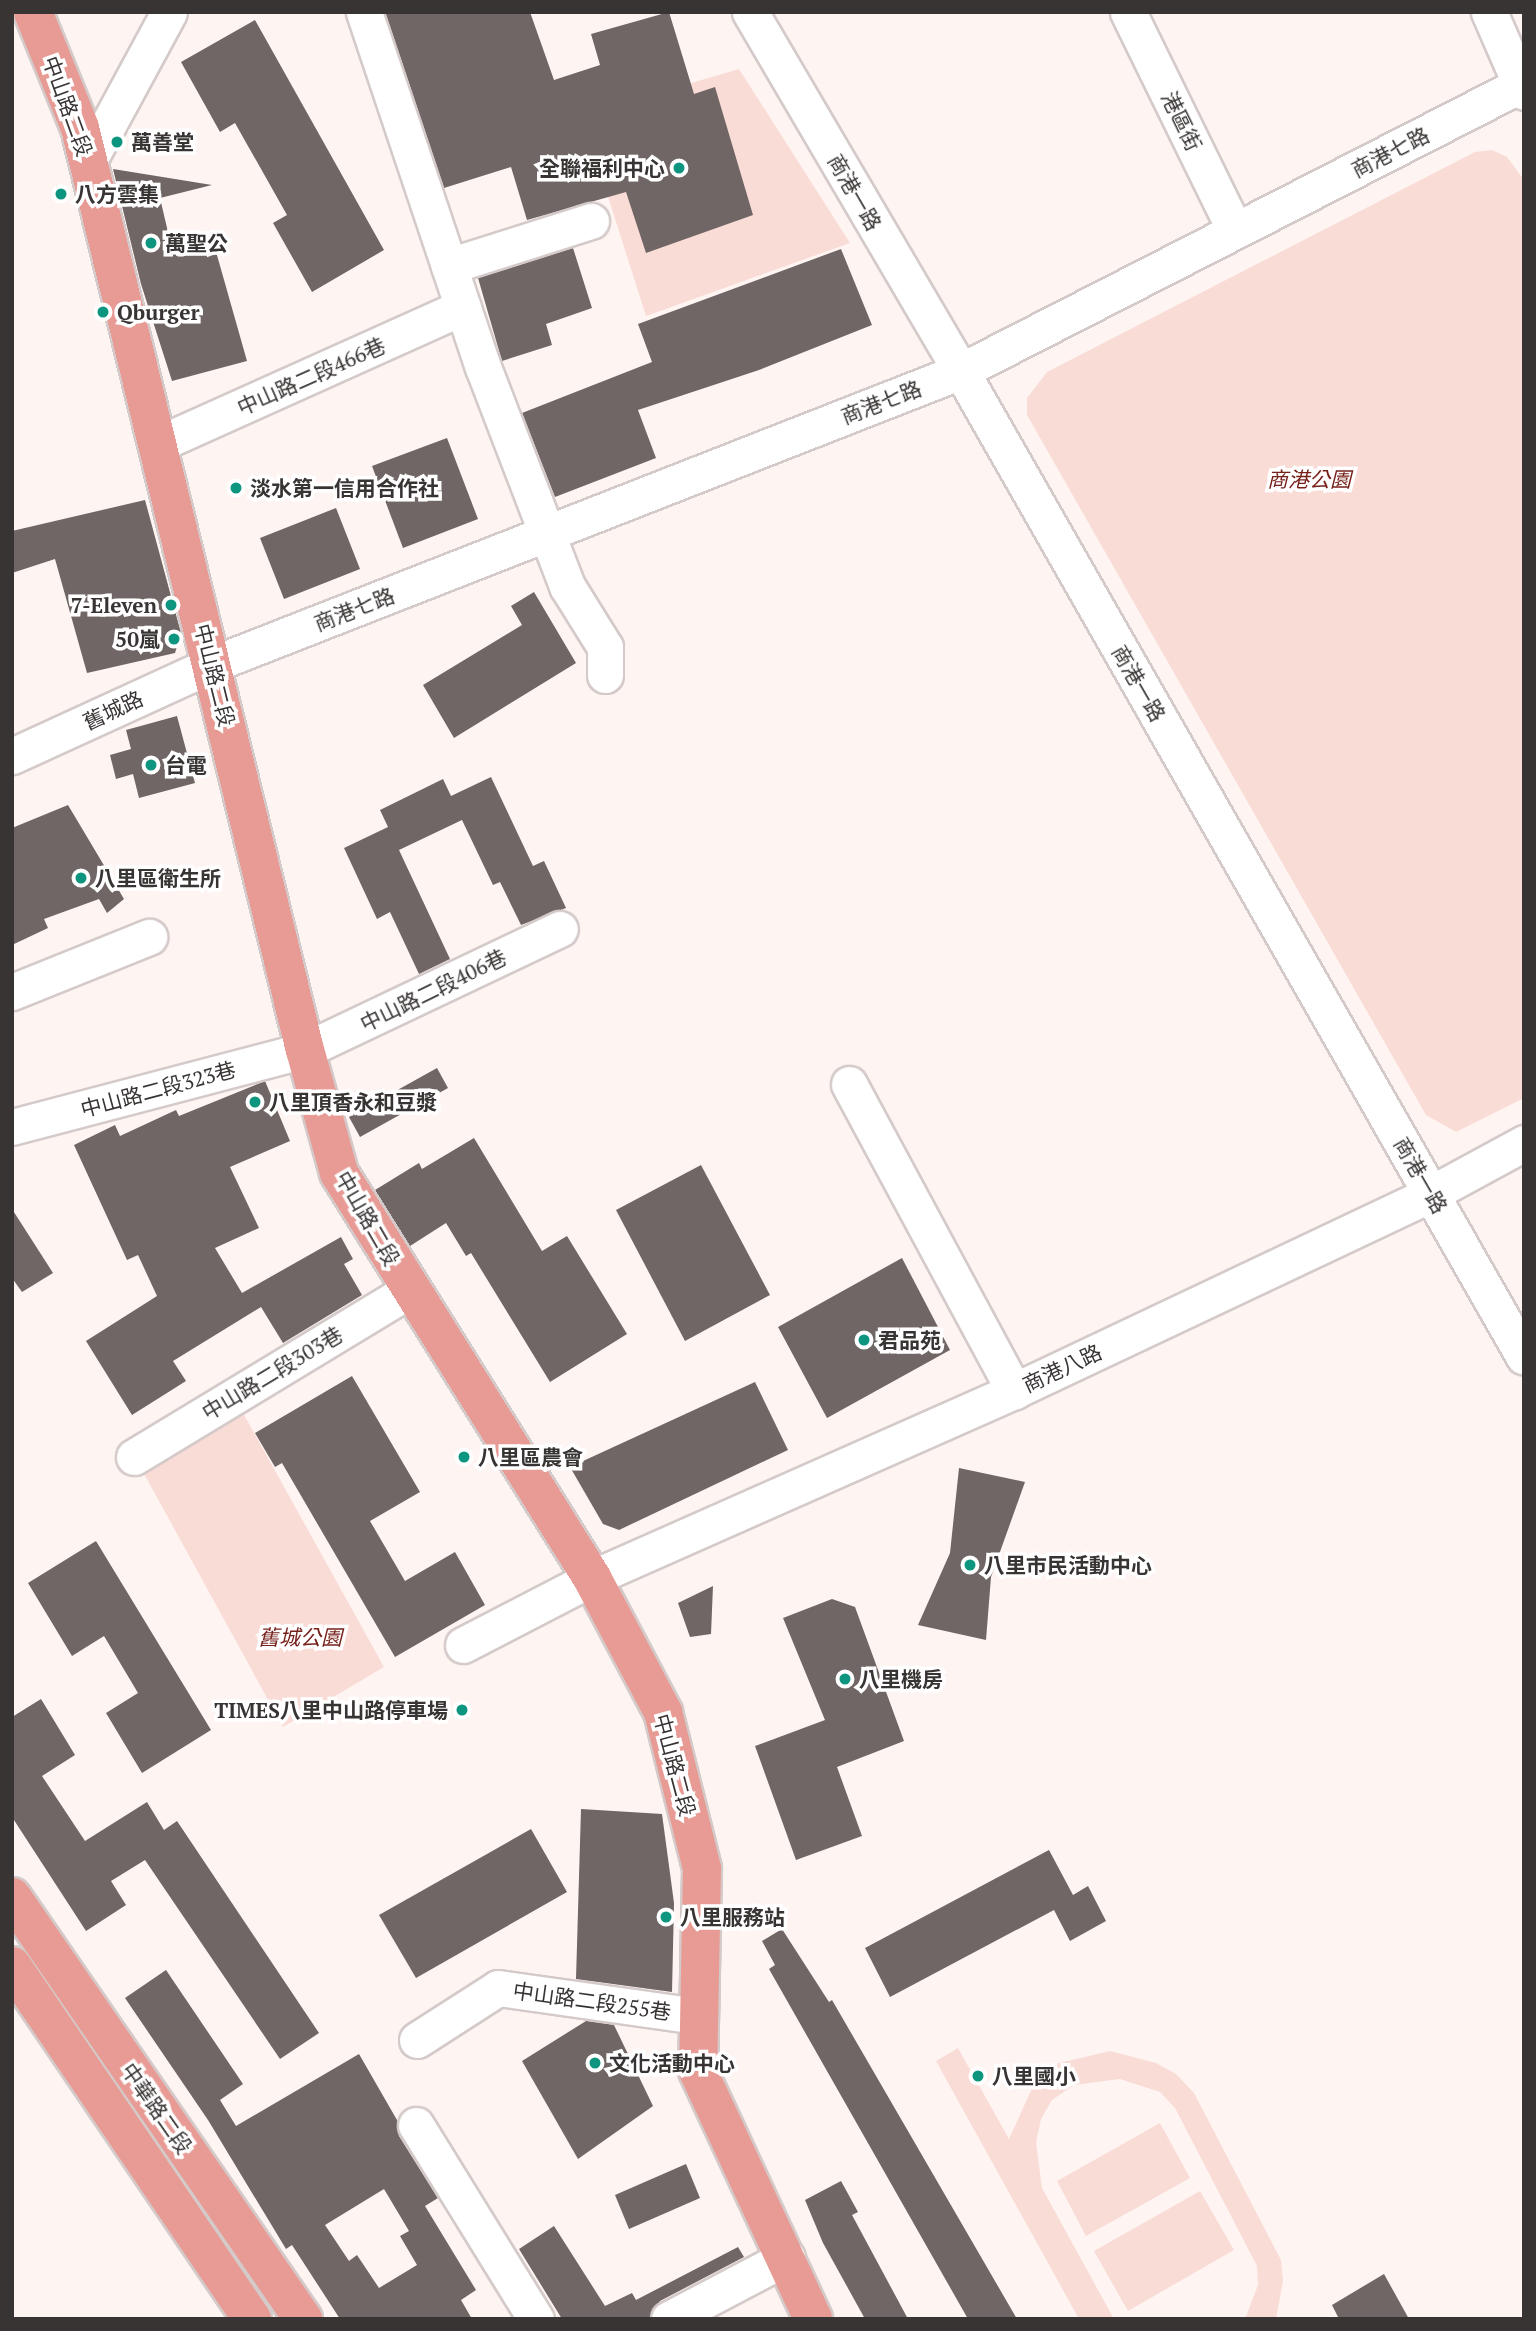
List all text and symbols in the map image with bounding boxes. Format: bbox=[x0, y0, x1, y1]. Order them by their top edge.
street label: 中山路二段 bbox=[38, 52, 98, 160]
street label: 港區街 bbox=[1157, 87, 1207, 155]
street label: 商港七路 bbox=[1347, 122, 1433, 182]
place label: 萬善堂 bbox=[131, 129, 194, 155]
marker: 萬善堂 bbox=[109, 134, 125, 150]
street label: 商港一路 bbox=[823, 149, 887, 235]
place label: 全聯福利中心 bbox=[539, 155, 665, 181]
marker: 全聯福利中心 bbox=[671, 160, 687, 176]
place label: 八方雲集 bbox=[75, 181, 159, 207]
marker: 八方雲集 bbox=[53, 186, 69, 202]
place label: 萬聖公 bbox=[165, 230, 228, 256]
marker: 萬聖公 bbox=[143, 235, 159, 251]
place label: Qburger bbox=[117, 299, 199, 325]
marker: Qburger bbox=[95, 304, 111, 320]
street label: 中山路二段466巷 bbox=[233, 332, 389, 420]
street label: 商港七路 bbox=[837, 375, 925, 429]
park label: 商港公園 bbox=[1267, 466, 1351, 492]
place label: 淡水第一信用合作社 bbox=[250, 475, 439, 501]
marker: 淡水第一信用合作社 bbox=[228, 480, 244, 496]
street label: 商港七路 bbox=[310, 582, 398, 636]
place label: 7-Eleven bbox=[71, 592, 157, 618]
marker: 7-Eleven bbox=[163, 597, 179, 613]
street label: 中山路二段 bbox=[190, 621, 240, 729]
place label: 50嵐 bbox=[115, 626, 160, 652]
marker: 50嵐 bbox=[166, 631, 182, 647]
street label: 商港一路 bbox=[1107, 640, 1171, 726]
street label: 舊城路 bbox=[79, 685, 147, 735]
place label: 台電 bbox=[165, 752, 207, 778]
marker: 台電 bbox=[143, 757, 159, 773]
place label: 八里區衛生所 bbox=[95, 865, 221, 891]
marker: 八里區衛生所 bbox=[73, 870, 89, 886]
street label: 中山路二段406巷 bbox=[356, 944, 510, 1036]
street label: 中山路二段323巷 bbox=[78, 1056, 238, 1122]
place label: 八里頂香永和豆漿 bbox=[269, 1089, 437, 1115]
marker: 八里頂香永和豆漿 bbox=[247, 1094, 263, 1110]
street label: 商港一路 bbox=[1389, 1132, 1453, 1218]
street label: 中山路二段 bbox=[331, 1166, 405, 1270]
street label: 中山路二段303巷 bbox=[197, 1321, 347, 1425]
place label: 君品苑 bbox=[878, 1327, 941, 1353]
marker: 君品苑 bbox=[856, 1332, 872, 1348]
street label: 商港八路 bbox=[1019, 1339, 1105, 1397]
place label: 八里區農會 bbox=[478, 1444, 583, 1470]
marker: 八里區農會 bbox=[456, 1449, 472, 1465]
place label: 八里市民活動中心 bbox=[984, 1552, 1152, 1578]
marker: 八里市民活動中心 bbox=[962, 1557, 978, 1573]
park label: 舊城公園 bbox=[258, 1624, 342, 1650]
place label: 八里機房 bbox=[859, 1666, 943, 1692]
marker: 八里機房 bbox=[837, 1671, 853, 1687]
place label: TIMES八里中山路停車場 bbox=[214, 1697, 448, 1723]
marker: TIMES八里中山路停車場 bbox=[454, 1702, 470, 1718]
street label: 中山路二段 bbox=[649, 1711, 701, 1819]
place label: 八里服務站 bbox=[680, 1904, 785, 1930]
marker: 八里服務站 bbox=[658, 1909, 674, 1925]
street label: 中山路二段255巷 bbox=[511, 1977, 673, 2025]
place label: 文化活動中心 bbox=[609, 2050, 735, 2076]
marker: 文化活動中心 bbox=[587, 2055, 603, 2071]
street label: 中華路二段 bbox=[117, 2058, 197, 2158]
place label: 八里國小 bbox=[992, 2063, 1076, 2089]
marker: 八里國小 bbox=[970, 2068, 986, 2084]

